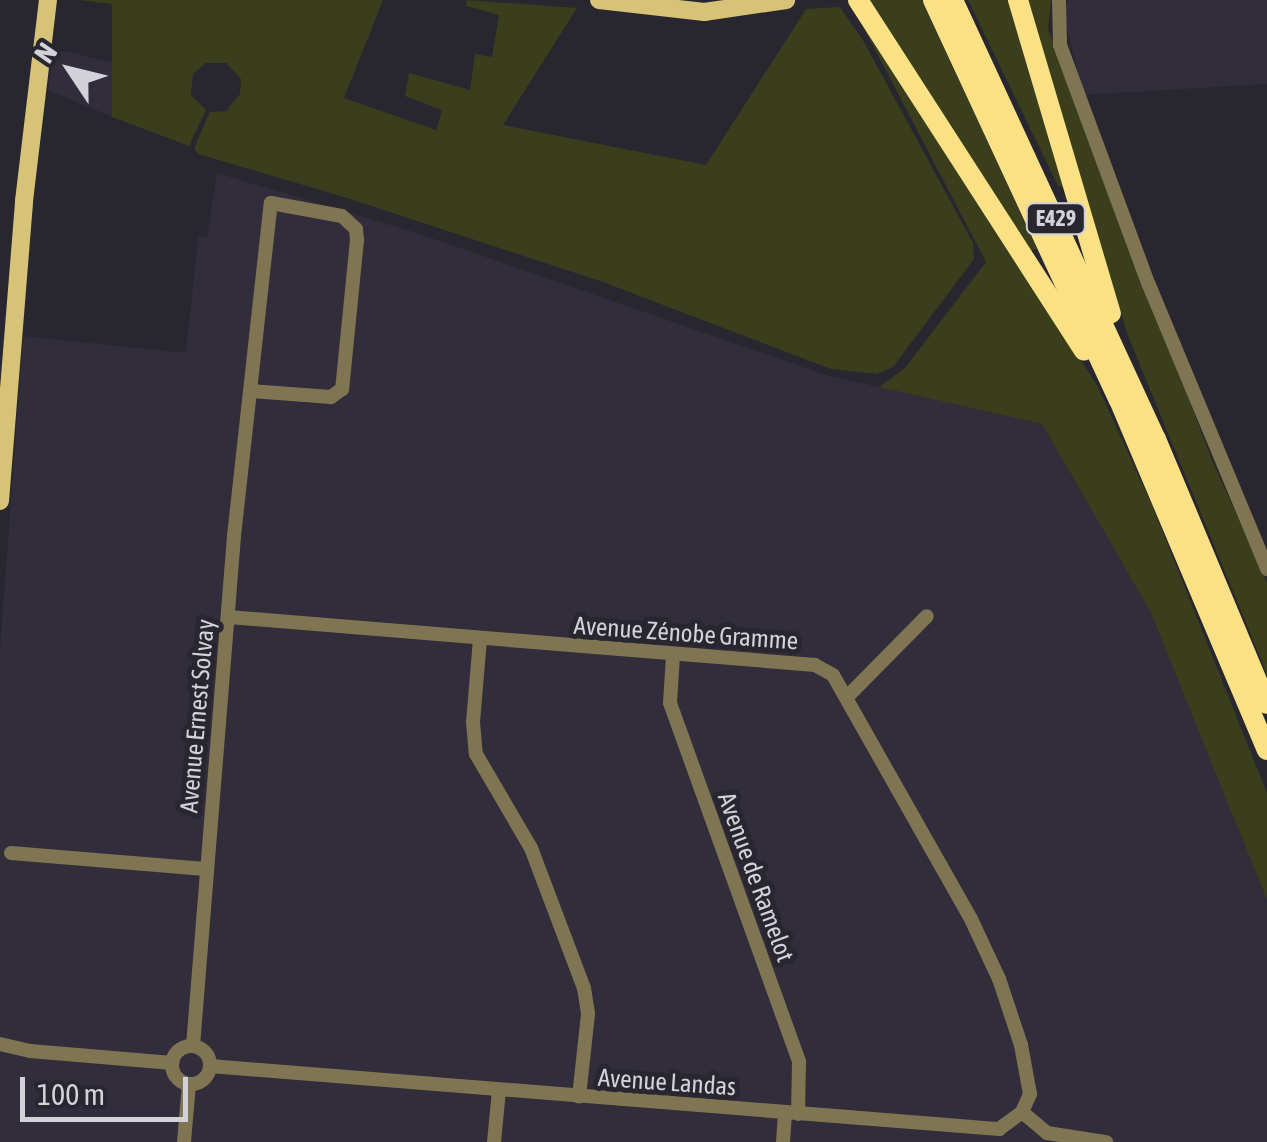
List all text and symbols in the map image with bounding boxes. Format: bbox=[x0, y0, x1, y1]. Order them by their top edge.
north arrow bbox=[20, 20, 120, 120]
text: N bbox=[28, 37, 63, 69]
road number: E429 bbox=[1024, 202, 1088, 236]
street label: Avenue Zénobe Gramme bbox=[573, 610, 799, 656]
street label: Avenue Ernest Solvay bbox=[174, 618, 220, 814]
street label: Avenue de Ramelot bbox=[711, 788, 801, 966]
scale bar bbox=[25, 1057, 192, 1119]
street label: Avenue Landas bbox=[597, 1062, 737, 1102]
text: 100 m bbox=[37, 1077, 105, 1111]

